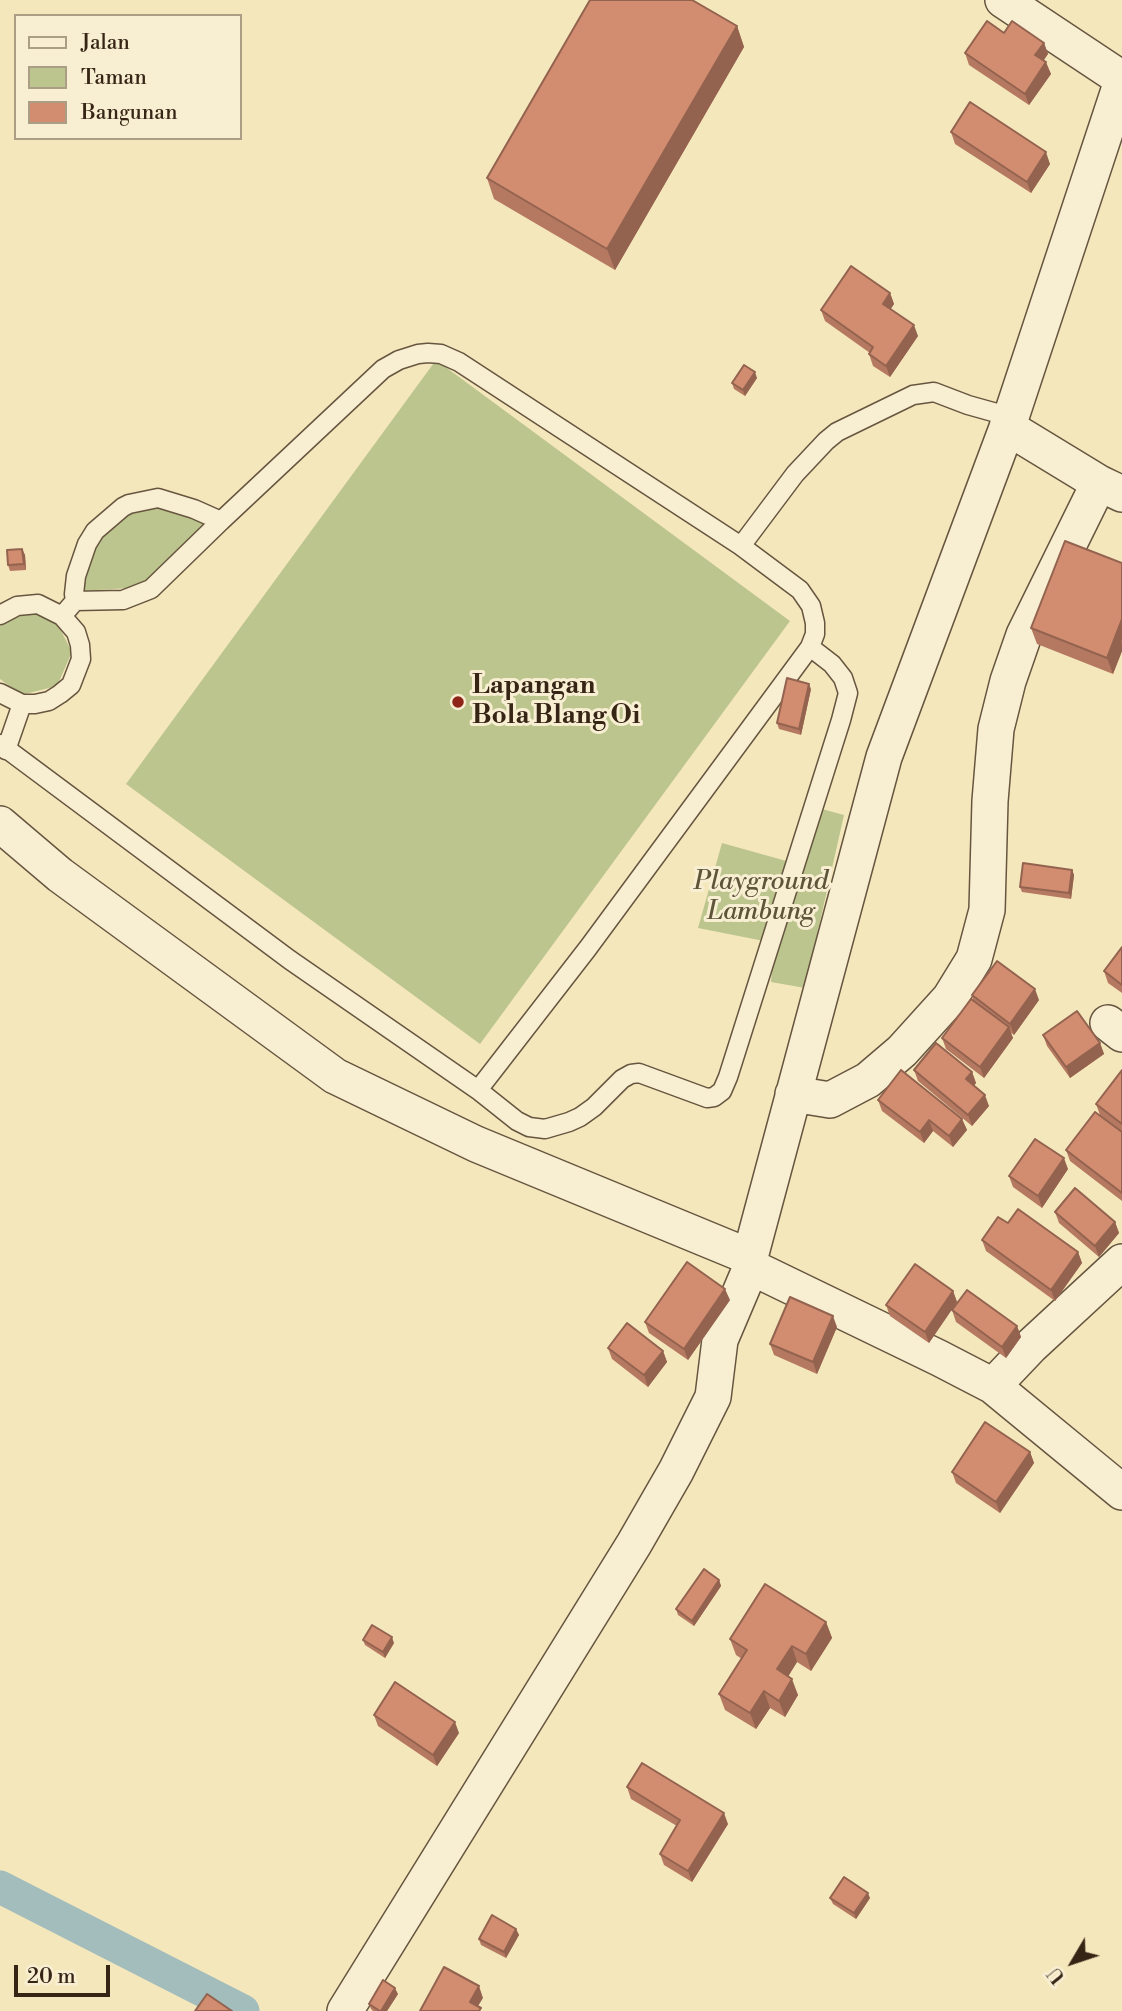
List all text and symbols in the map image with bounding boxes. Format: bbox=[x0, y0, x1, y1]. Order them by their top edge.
legend bbox=[14, 14, 242, 140]
text: Jalan bbox=[81, 30, 130, 56]
text: Taman bbox=[81, 65, 147, 91]
text: Bangunan bbox=[81, 100, 177, 126]
place label: Lapangan Bola Blang Oi bbox=[472, 671, 640, 732]
marker: Lapangan Bola Blang Oi bbox=[450, 694, 466, 710]
park label: Playground Lambung bbox=[694, 867, 828, 928]
north arrow bbox=[1038, 1927, 1108, 1997]
scale bar bbox=[18, 1952, 114, 1996]
text: U bbox=[1043, 1962, 1071, 1988]
text: 20 m bbox=[27, 1964, 76, 1990]

